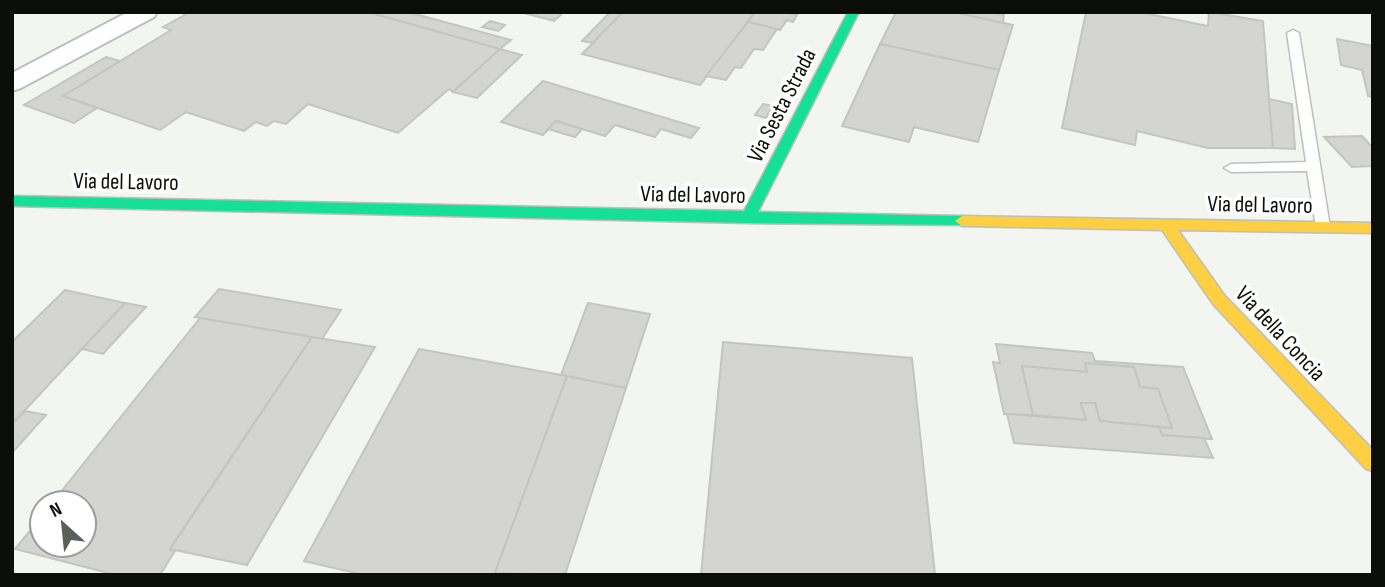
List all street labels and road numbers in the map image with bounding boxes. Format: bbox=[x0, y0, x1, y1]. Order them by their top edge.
street label: Via Sesta Strada bbox=[741, 44, 823, 167]
street label: Via del Lavoro bbox=[73, 167, 179, 197]
street label: Via del Lavoro bbox=[640, 180, 746, 210]
street label: Via del Lavoro bbox=[1207, 190, 1313, 220]
street label: Via della Concia bbox=[1229, 280, 1331, 387]

